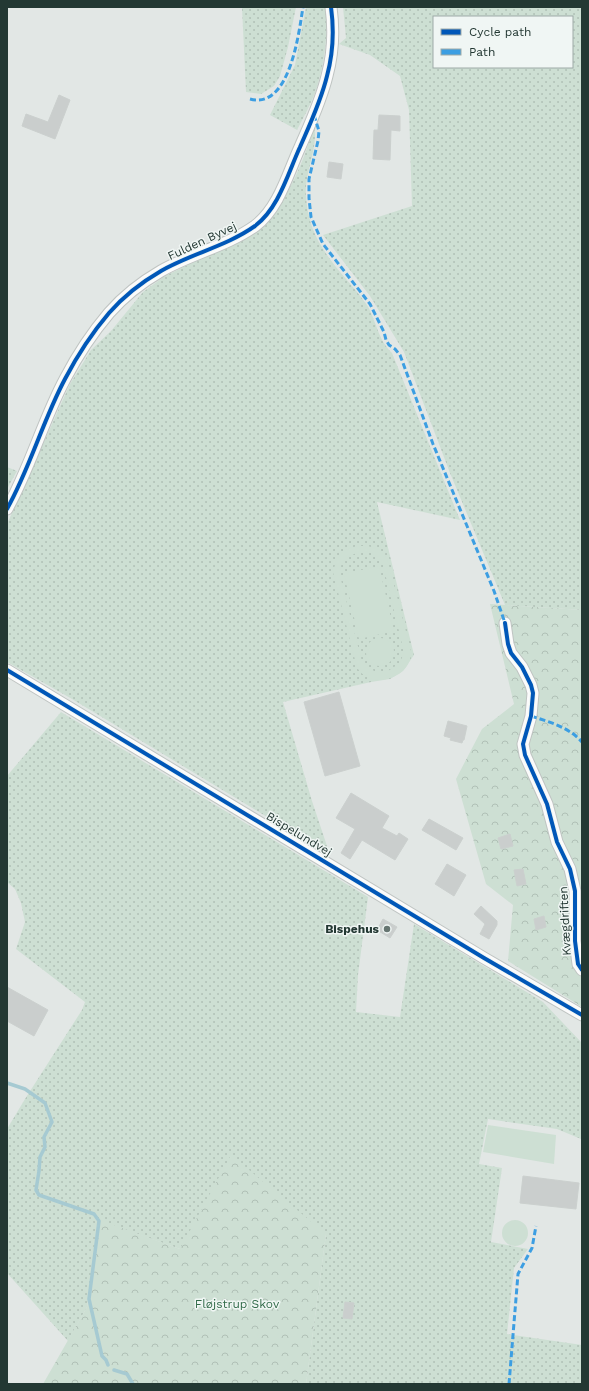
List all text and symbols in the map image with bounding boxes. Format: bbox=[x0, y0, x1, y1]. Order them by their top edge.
legend bbox=[433, 16, 573, 68]
text: Cycle path bbox=[469, 25, 531, 39]
text: Path bbox=[469, 45, 495, 59]
street label: Fulden Byvej bbox=[165, 219, 239, 263]
street label: Bispelundvej bbox=[264, 809, 334, 859]
street label: Kvægdriften bbox=[556, 886, 574, 956]
place label: Bispehus bbox=[325, 922, 380, 936]
marker: Bispehus bbox=[382, 924, 392, 934]
park label: Fløjstrup Skov bbox=[195, 1297, 280, 1311]

